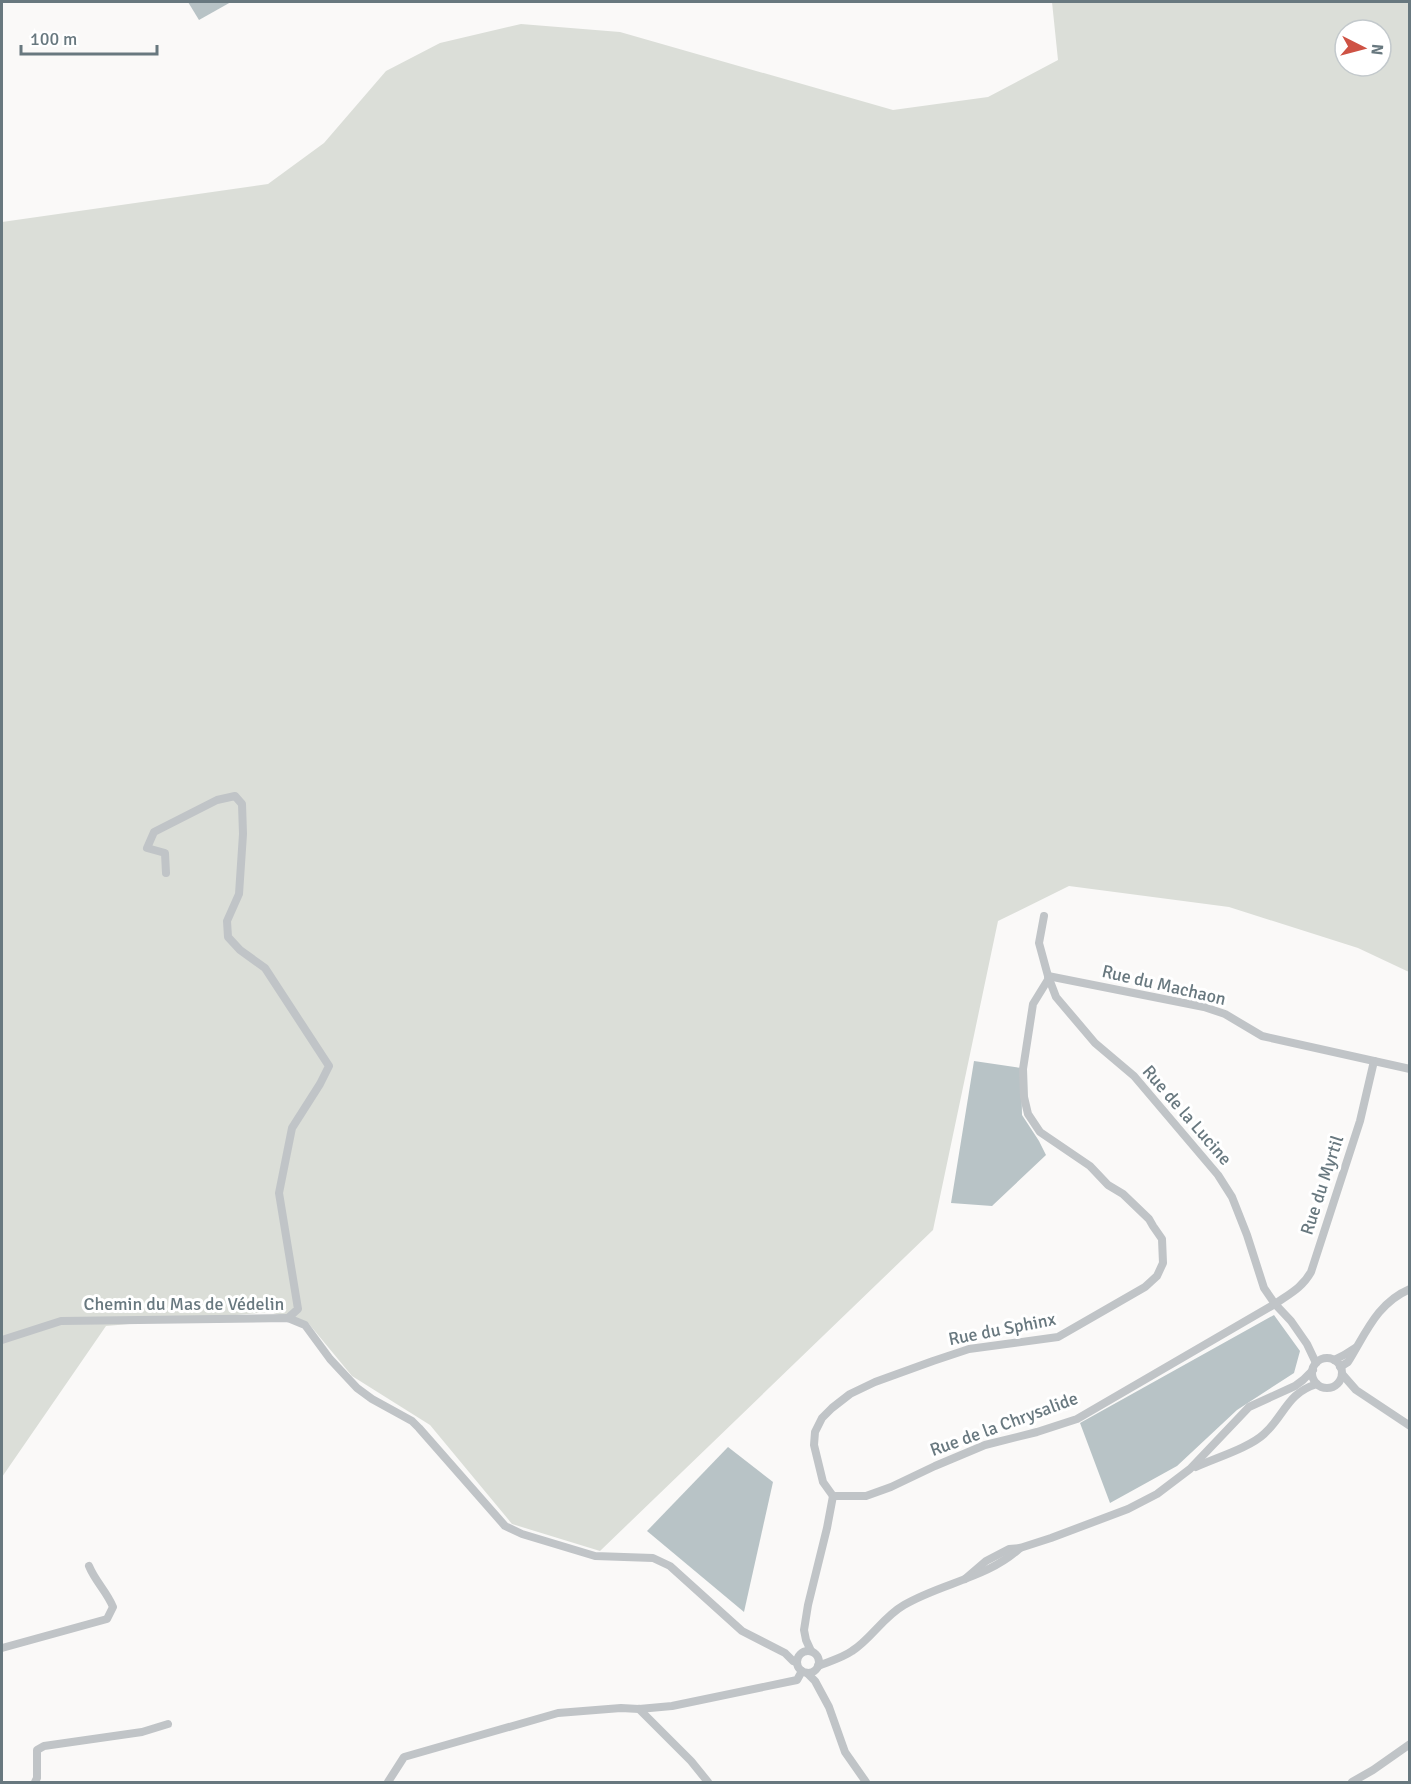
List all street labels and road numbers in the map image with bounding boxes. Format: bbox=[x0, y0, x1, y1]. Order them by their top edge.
street label: Rue du Machaon bbox=[1100, 960, 1228, 1010]
street label: Rue de la Lucine bbox=[1138, 1061, 1236, 1169]
street label: Rue du Myrtil bbox=[1296, 1133, 1348, 1237]
street label: Chemin du Mas de Védelin bbox=[84, 1293, 284, 1315]
street label: Rue du Sphinx bbox=[946, 1308, 1058, 1350]
street label: Rue de la Chrysalide bbox=[927, 1387, 1081, 1461]

